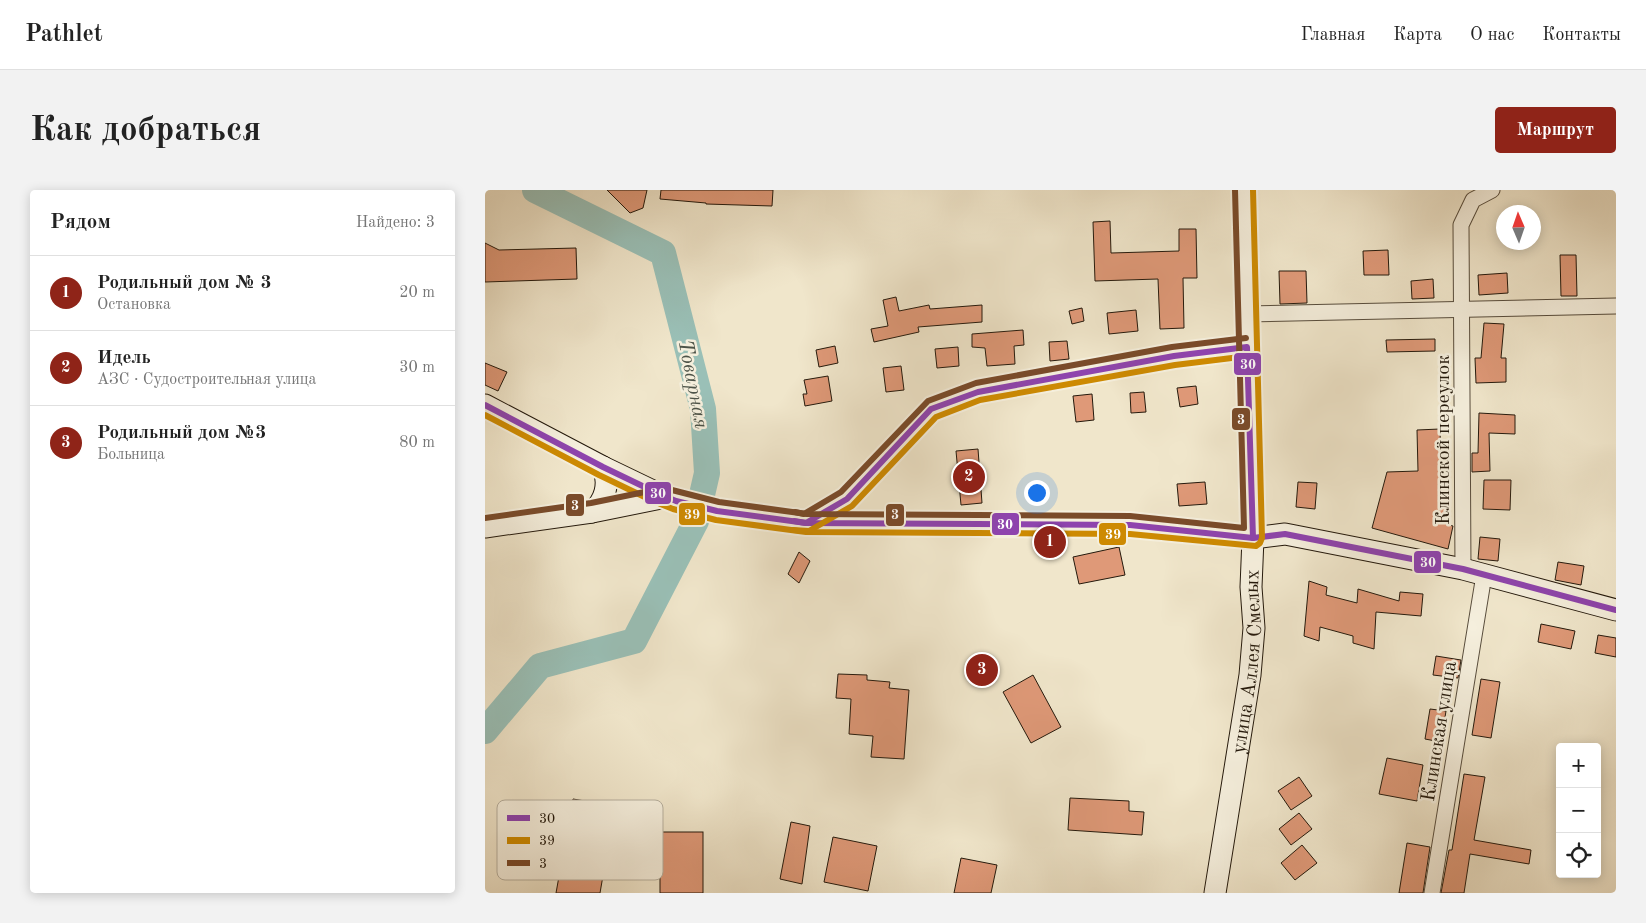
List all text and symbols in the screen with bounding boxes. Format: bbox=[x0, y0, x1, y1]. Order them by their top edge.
text: Pathlet bbox=[25, 23, 103, 47]
text: Главная bbox=[1301, 26, 1365, 44]
text: Карта bbox=[1393, 26, 1442, 44]
text: О нас bbox=[1470, 26, 1514, 44]
text: Контакты bbox=[1542, 26, 1621, 44]
button: Маршрут bbox=[1495, 107, 1616, 153]
text: Как добраться bbox=[30, 113, 261, 148]
north arrow bbox=[1496, 205, 1541, 250]
text: Рядом bbox=[50, 212, 111, 233]
text: Найдено: 3 bbox=[356, 215, 435, 231]
text: Родильный дом № 3 bbox=[97, 274, 272, 293]
text: 1 bbox=[61, 285, 71, 301]
text: 20 m bbox=[399, 285, 435, 301]
text: Остановка bbox=[97, 297, 171, 313]
water label: Товарная bbox=[674, 338, 711, 431]
text: Идель bbox=[97, 349, 151, 368]
line badge: 30 bbox=[1233, 352, 1262, 376]
street label: Клинской переулок bbox=[1434, 355, 1454, 525]
text: 30 bbox=[1240, 358, 1256, 372]
text: 2 bbox=[61, 360, 71, 376]
text: 30 m bbox=[399, 360, 435, 376]
text: АЗС · Судостроительная улица bbox=[97, 372, 317, 388]
line badge: 3 bbox=[1231, 407, 1251, 431]
text: 3 bbox=[1237, 413, 1245, 427]
text: Родильный дом №3 bbox=[97, 424, 266, 443]
text: 3 bbox=[61, 435, 71, 451]
text: 80 m bbox=[399, 435, 435, 451]
text: Больница bbox=[97, 447, 165, 463]
pin: 2 bbox=[953, 458, 985, 496]
your location bbox=[1024, 480, 1050, 506]
line badge: 30 bbox=[644, 481, 672, 505]
text: 30 bbox=[650, 487, 666, 501]
line badge: 3 bbox=[565, 493, 585, 517]
text: 3 bbox=[571, 499, 579, 513]
line badge: 39 bbox=[678, 502, 706, 526]
line badge: 3 bbox=[885, 503, 905, 527]
text: 39 bbox=[684, 508, 700, 522]
text: 3 bbox=[891, 508, 899, 522]
line badge: 30 bbox=[991, 512, 1020, 536]
text: 30 bbox=[997, 518, 1013, 532]
line badge: 39 bbox=[1098, 522, 1127, 546]
pin: 1 bbox=[1034, 523, 1066, 561]
text: 39 bbox=[1105, 528, 1121, 542]
line badge: 30 bbox=[1413, 550, 1442, 574]
text: 30 bbox=[1420, 556, 1436, 570]
street label: улица Аллея Смелых bbox=[1230, 569, 1266, 755]
pin: 3 bbox=[966, 651, 998, 689]
street label: Клинская улица bbox=[1419, 659, 1461, 803]
map controls bbox=[1556, 743, 1601, 878]
button: + bbox=[1556, 743, 1601, 788]
button: − bbox=[1556, 788, 1601, 833]
legend bbox=[497, 800, 663, 880]
text: 30 bbox=[539, 812, 555, 826]
button: locate bbox=[1556, 833, 1601, 878]
text: 39 bbox=[539, 834, 555, 848]
text: 3 bbox=[539, 857, 547, 871]

